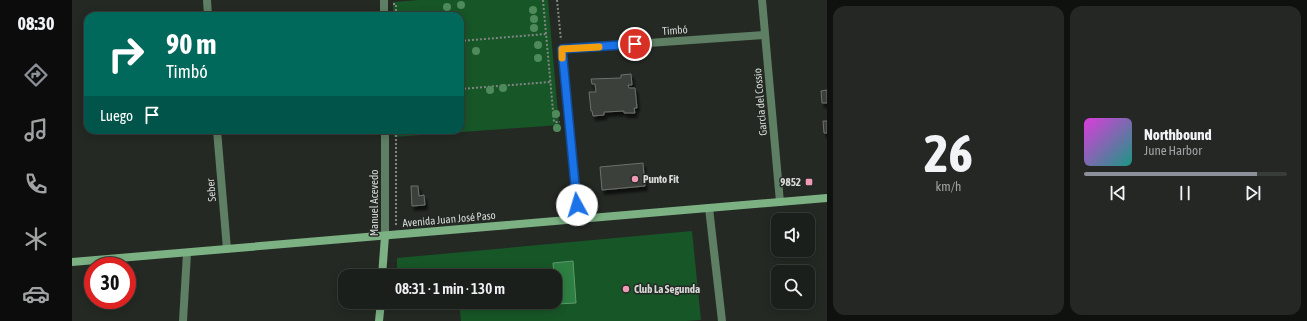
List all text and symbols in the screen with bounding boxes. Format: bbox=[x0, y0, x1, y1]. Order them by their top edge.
text: 08:30 bbox=[17, 13, 55, 34]
street label: Timbó bbox=[662, 23, 688, 37]
pin bbox=[618, 27, 652, 61]
icon: right bbox=[100, 28, 152, 80]
text: 90 m bbox=[166, 28, 216, 60]
icon: arrive bbox=[624, 33, 646, 55]
icon: directions bbox=[22, 61, 50, 89]
text: Timbó bbox=[166, 61, 208, 82]
street label: García del Cossio bbox=[751, 68, 769, 136]
icon: arrive bbox=[141, 104, 163, 126]
text: Luego bbox=[100, 107, 133, 124]
icon: music bbox=[22, 116, 50, 144]
text: 26 bbox=[924, 123, 973, 183]
text: Northbound bbox=[1144, 126, 1212, 143]
text: June Harbor bbox=[1144, 143, 1202, 158]
icon: phone bbox=[22, 170, 50, 198]
street label: Manuel Acevedo bbox=[368, 170, 380, 236]
place label: Punto Fit bbox=[643, 173, 680, 185]
marker: Punto Fit bbox=[630, 174, 640, 184]
place label: 9852 bbox=[780, 176, 801, 188]
street label: Seber bbox=[204, 177, 218, 202]
marker: 9852 bbox=[804, 177, 814, 187]
text: km/h bbox=[936, 179, 961, 194]
icon: previous bbox=[1107, 182, 1129, 204]
icon: pause bbox=[1174, 182, 1196, 204]
icon: next bbox=[1242, 182, 1264, 204]
position arrow bbox=[556, 184, 598, 226]
street label: Avenida Juan José Paso bbox=[402, 209, 496, 229]
map controls bbox=[771, 213, 815, 309]
button: sound bbox=[771, 213, 815, 257]
icon: climate bbox=[22, 225, 50, 253]
speed limit sign: 30 bbox=[84, 257, 136, 309]
button: search bbox=[771, 265, 815, 309]
icon: car bbox=[22, 280, 50, 308]
text: 08:31 · 1 min · 130 m bbox=[395, 280, 505, 297]
place label: Club La Segunda bbox=[634, 283, 700, 295]
marker: Club La Segunda bbox=[621, 284, 631, 294]

